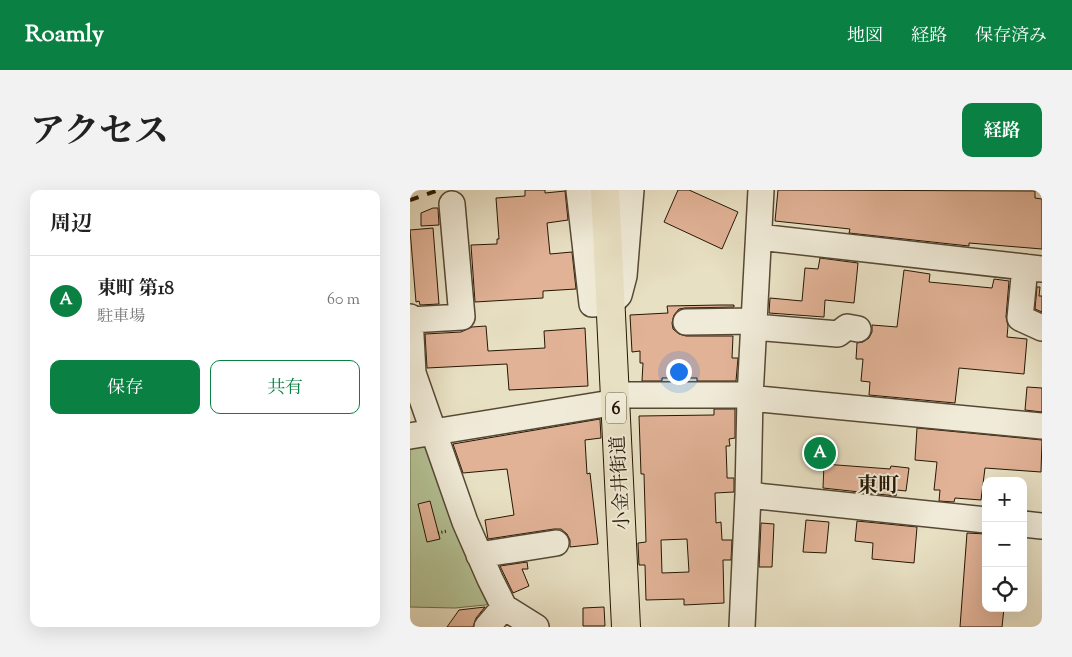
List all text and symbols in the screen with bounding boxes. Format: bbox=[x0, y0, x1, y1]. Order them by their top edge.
text: Roamly bbox=[25, 18, 104, 52]
text: 地図 bbox=[847, 24, 883, 50]
text: 経路 bbox=[911, 24, 947, 50]
text: 保存済み bbox=[975, 24, 1047, 50]
button: 経路 bbox=[962, 103, 1042, 157]
text: アクセス bbox=[30, 108, 169, 159]
text: 周辺 bbox=[50, 210, 92, 240]
text: 東町 第18 bbox=[97, 276, 174, 303]
text: A bbox=[60, 289, 73, 312]
text: 60 m bbox=[327, 289, 360, 312]
text: 駐車場 bbox=[97, 306, 145, 329]
your location bbox=[666, 359, 692, 385]
button: 保存 bbox=[50, 360, 200, 414]
button: 共有 bbox=[210, 360, 360, 414]
road number: 6 bbox=[606, 392, 626, 424]
pin: A bbox=[804, 434, 836, 472]
street label: 小金井街道 bbox=[606, 435, 637, 531]
district label: 東町 bbox=[857, 472, 899, 502]
map controls bbox=[982, 477, 1027, 612]
button: + bbox=[982, 477, 1027, 522]
button: − bbox=[982, 522, 1027, 567]
button: locate bbox=[982, 567, 1027, 612]

